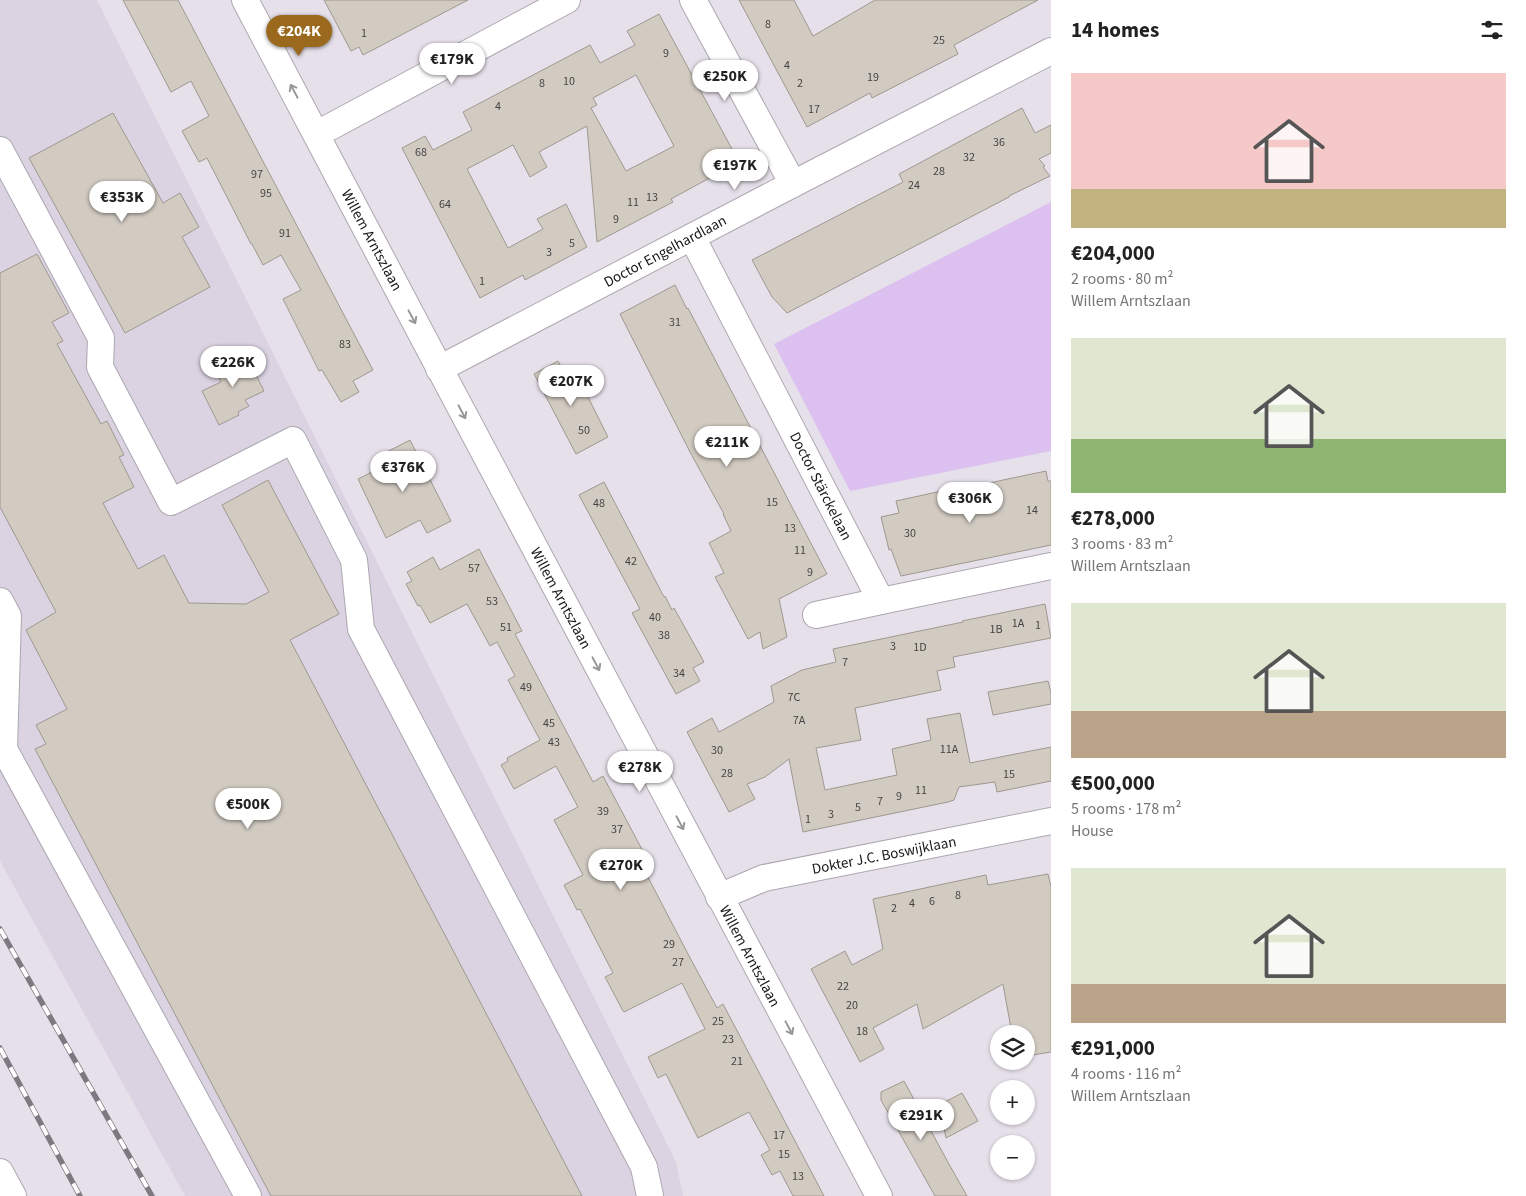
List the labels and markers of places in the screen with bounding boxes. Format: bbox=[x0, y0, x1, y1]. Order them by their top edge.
pin: €204K bbox=[264, 15, 334, 57]
pin: €179K bbox=[417, 42, 487, 85]
pin: €250K bbox=[690, 59, 760, 102]
pin: €197K bbox=[700, 148, 770, 191]
pin: €353K bbox=[87, 180, 157, 223]
pin: €226K bbox=[198, 346, 268, 388]
pin: €207K bbox=[536, 364, 606, 407]
pin: €211K bbox=[692, 426, 762, 468]
pin: €376K bbox=[368, 450, 438, 493]
pin: €306K bbox=[935, 482, 1005, 524]
pin: €278K bbox=[605, 750, 675, 793]
pin: €500K bbox=[213, 788, 283, 830]
pin: €270K bbox=[586, 848, 656, 891]
pin: €291K bbox=[886, 1098, 956, 1141]

